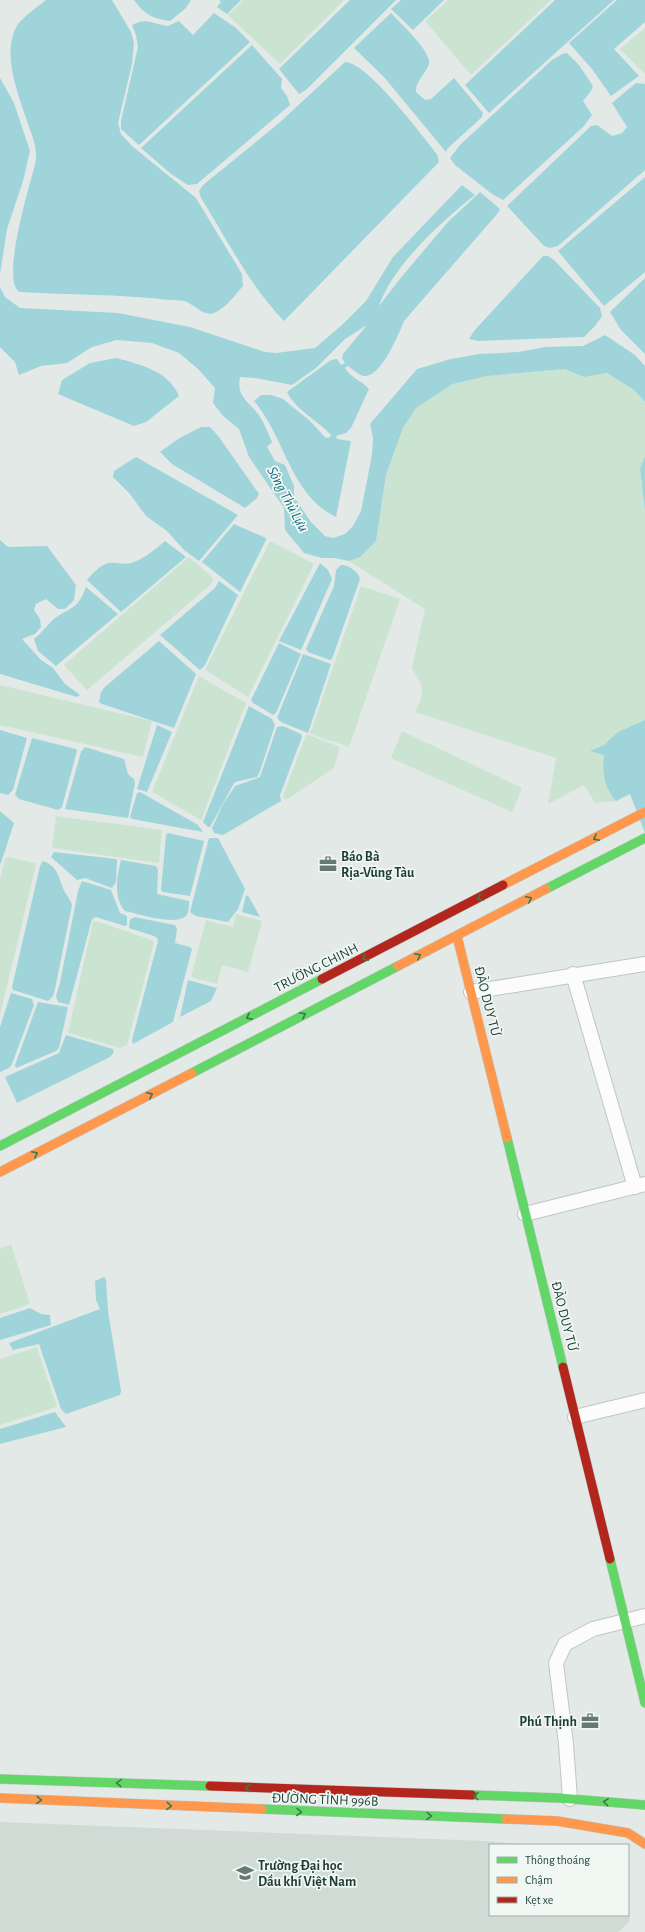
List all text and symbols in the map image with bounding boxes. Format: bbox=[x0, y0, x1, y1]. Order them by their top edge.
water label: Sông Thủ Lựu bbox=[264, 464, 311, 534]
one-way arrow bbox=[593, 833, 600, 841]
place label: Báo Bà Rịa-Vũng Tàu bbox=[341, 850, 415, 880]
office icon: Báo Bà Rịa-Vũng Tàu bbox=[318, 854, 338, 874]
one-way arrow bbox=[477, 893, 484, 901]
one-way arrow bbox=[525, 896, 532, 903]
street label: TRƯỜNG CHINH bbox=[271, 938, 361, 995]
one-way arrow bbox=[362, 953, 369, 960]
one-way arrow bbox=[414, 953, 421, 960]
street label: ĐÀO DUY TỪ bbox=[472, 964, 505, 1038]
one-way arrow bbox=[246, 1013, 254, 1020]
one-way arrow bbox=[299, 1013, 306, 1020]
one-way arrow bbox=[146, 1092, 153, 1099]
one-way arrow bbox=[30, 1152, 38, 1159]
street label: ĐÀO DUY TỪ bbox=[549, 1279, 582, 1353]
office icon: Phú Thịnh bbox=[580, 1711, 600, 1731]
place label: Phú Thịnh bbox=[519, 1715, 577, 1729]
one-way arrow bbox=[116, 1779, 122, 1788]
one-way arrow bbox=[245, 1784, 251, 1793]
street label: ĐƯỜNG TỈNH 996B bbox=[271, 1788, 379, 1809]
one-way arrow bbox=[473, 1791, 479, 1800]
one-way arrow bbox=[36, 1796, 42, 1804]
one-way arrow bbox=[603, 1797, 609, 1806]
one-way arrow bbox=[166, 1802, 172, 1810]
one-way arrow bbox=[296, 1807, 302, 1816]
one-way arrow bbox=[426, 1812, 432, 1821]
legend bbox=[489, 1844, 629, 1916]
text: Thông thoáng bbox=[525, 1854, 590, 1866]
place label: Trường Đại học Dầu khí Việt Nam bbox=[258, 1859, 356, 1889]
school or university icon: Trường Đại học Dầu khí Việt Nam bbox=[235, 1863, 255, 1883]
text: Chậm bbox=[525, 1874, 553, 1886]
text: Kẹt xe bbox=[525, 1894, 553, 1906]

